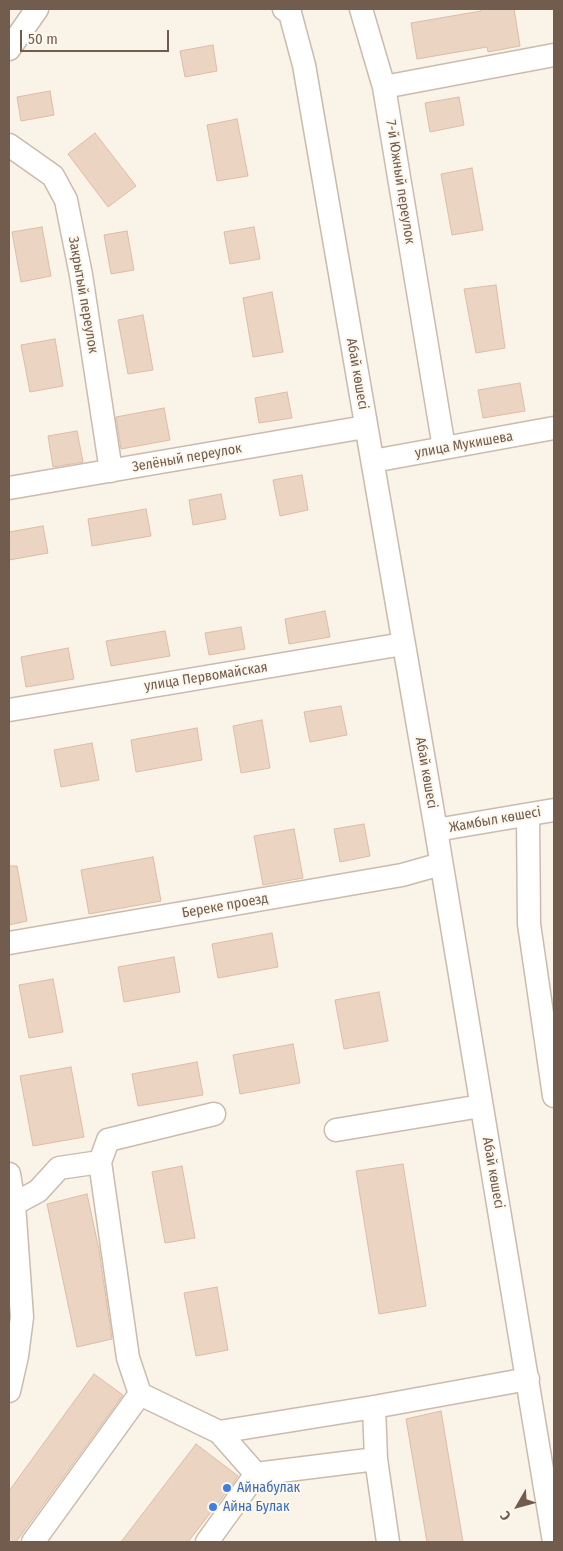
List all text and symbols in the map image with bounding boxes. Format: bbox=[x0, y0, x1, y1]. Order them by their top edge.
scale bar bbox=[22, 20, 171, 52]
text: 50 m bbox=[28, 30, 58, 48]
street label: 7-й Южный переулок bbox=[382, 119, 418, 245]
street label: Закрытый переулок bbox=[64, 235, 102, 355]
street label: Абай көшесі bbox=[342, 337, 372, 411]
street label: улица Мукишева bbox=[414, 428, 514, 462]
street label: Зелёный переулок bbox=[131, 440, 243, 476]
street label: улица Первомайская bbox=[143, 659, 269, 695]
street label: Абай көшесі bbox=[411, 736, 441, 810]
street label: Жамбыл көшесі bbox=[448, 804, 542, 836]
street label: Береке проезд bbox=[181, 890, 269, 922]
street label: Абай көшесі bbox=[478, 1136, 508, 1210]
place label: Айнабулак bbox=[237, 1480, 300, 1496]
north arrow bbox=[493, 1481, 543, 1531]
marker: Айнабулак bbox=[221, 1482, 233, 1494]
place label: Айна Булак bbox=[223, 1499, 289, 1515]
marker: Айна Булак bbox=[207, 1501, 219, 1513]
text: С bbox=[497, 1507, 515, 1524]

